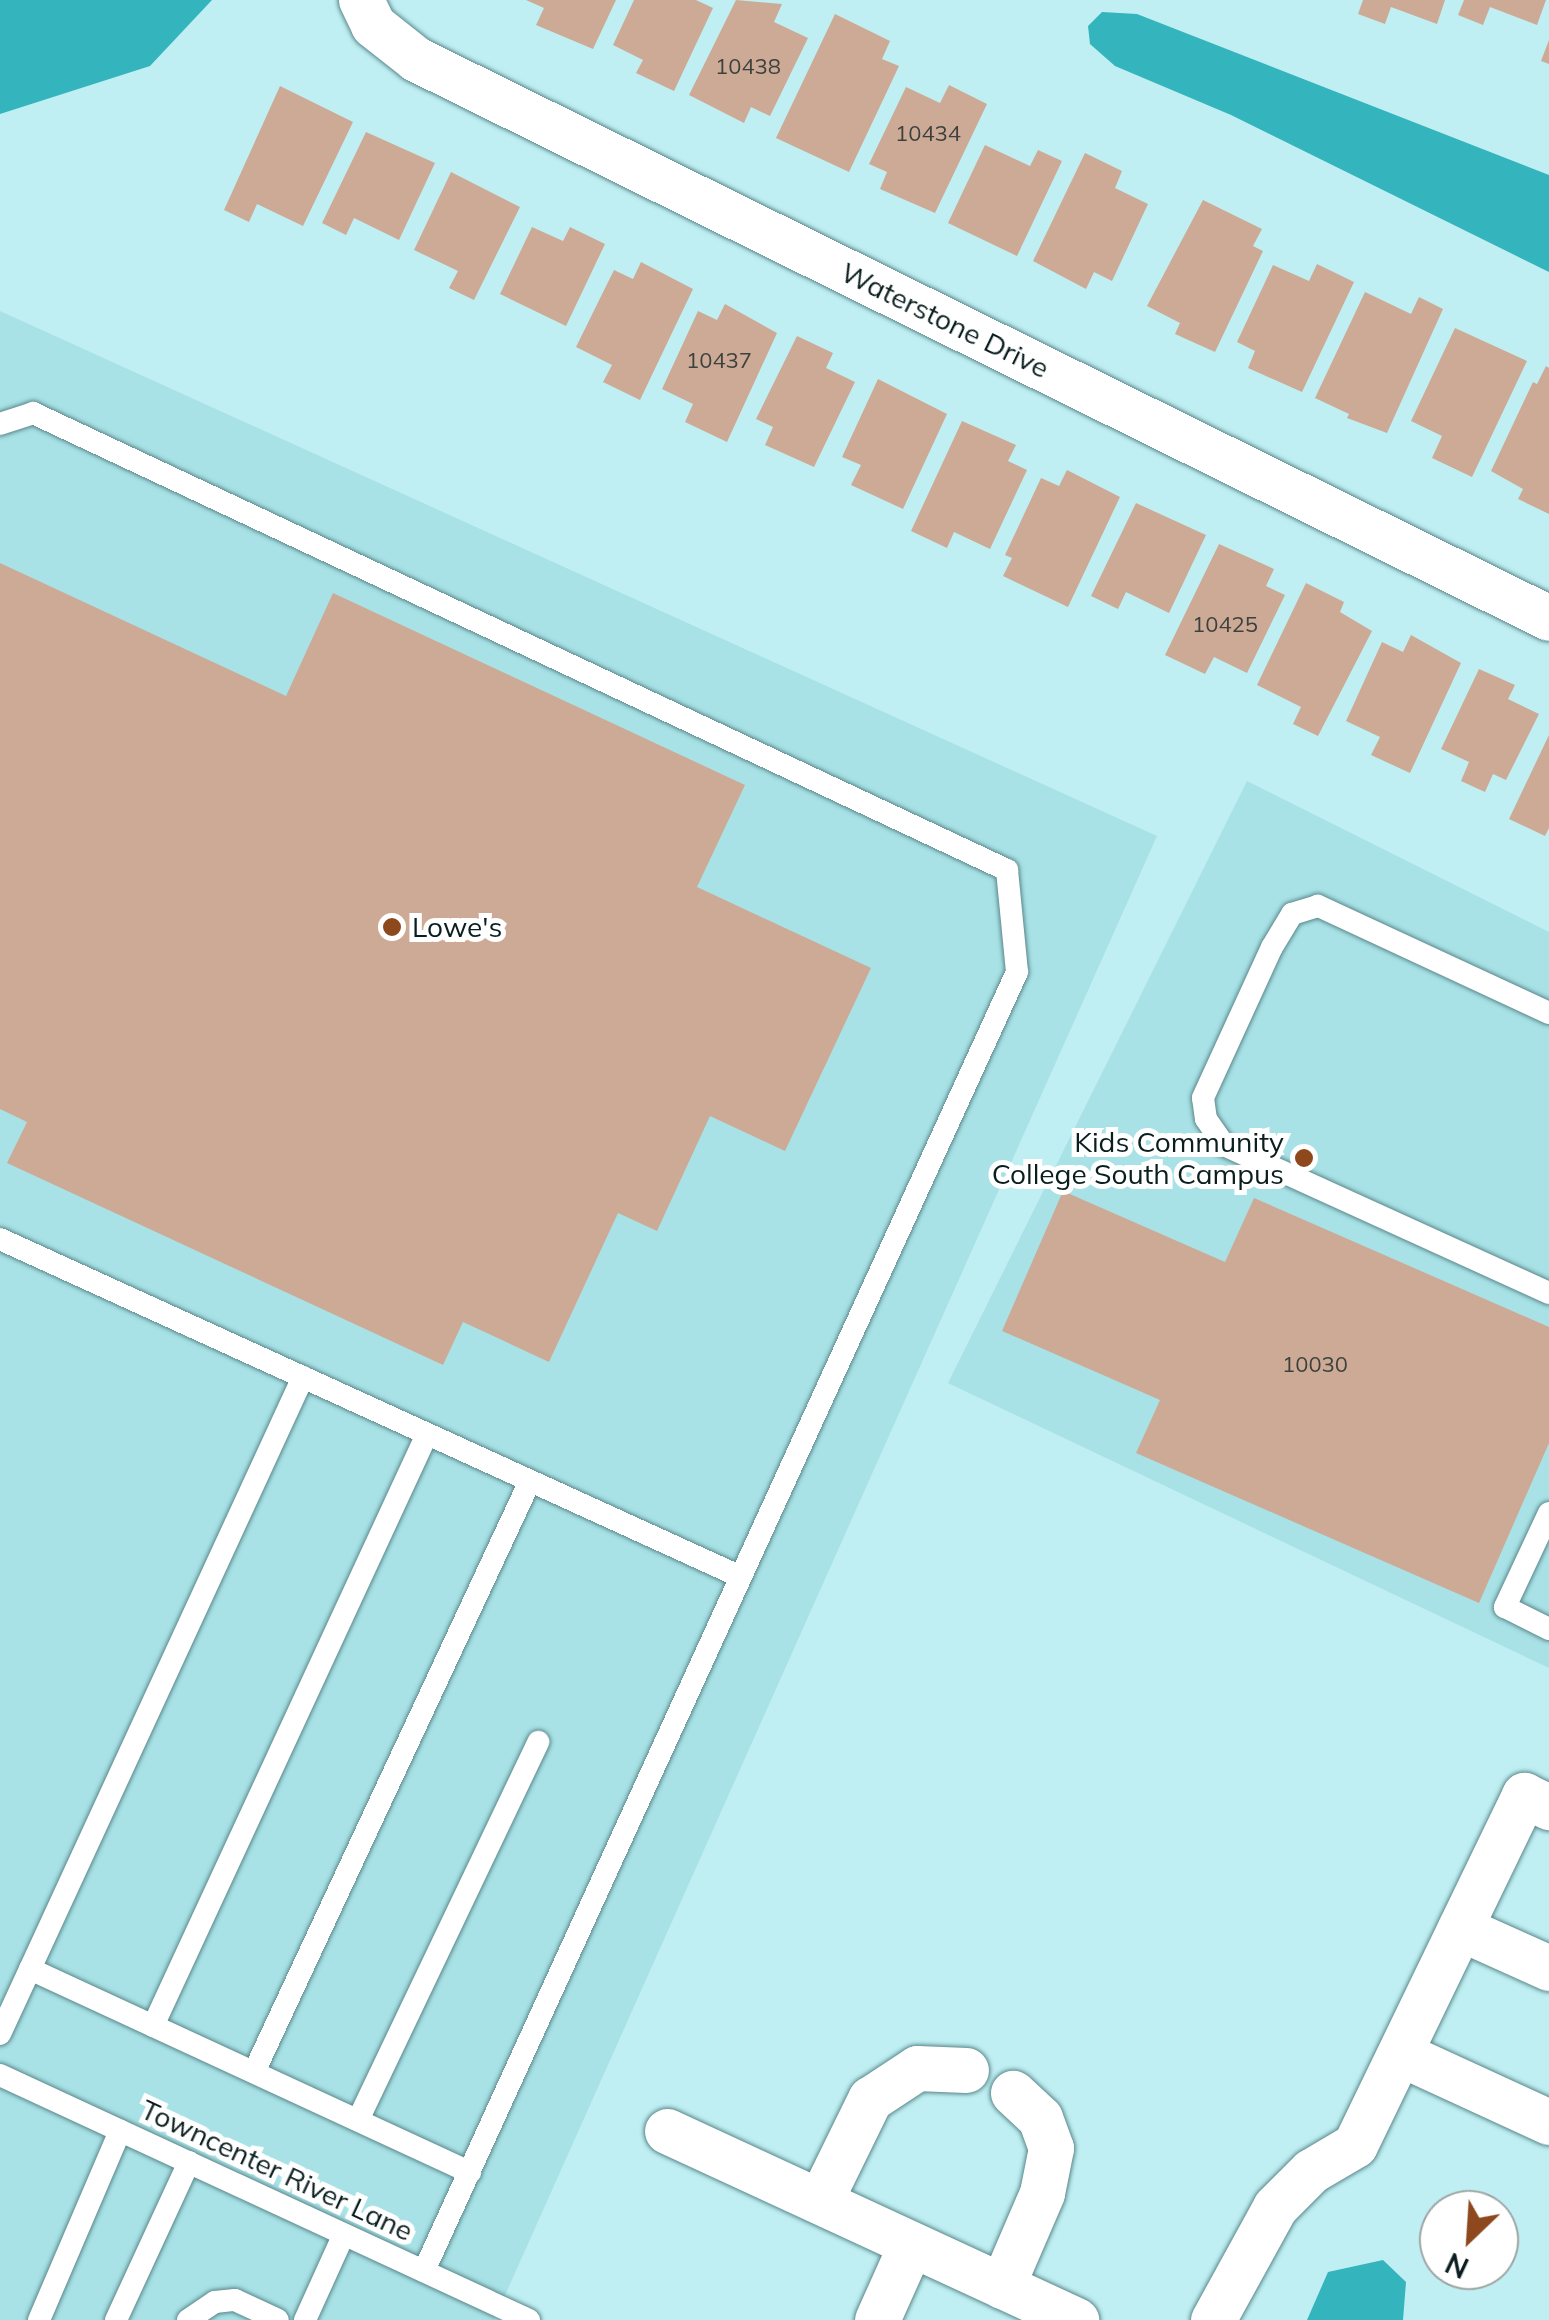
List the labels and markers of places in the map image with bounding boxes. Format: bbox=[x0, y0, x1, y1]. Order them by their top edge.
place label: Lowe's bbox=[412, 910, 502, 944]
marker: Lowe's bbox=[381, 916, 403, 938]
place label: Kids Community College South Campus bbox=[992, 1125, 1284, 1191]
marker: Kids Community College South Campus bbox=[1293, 1147, 1315, 1169]

